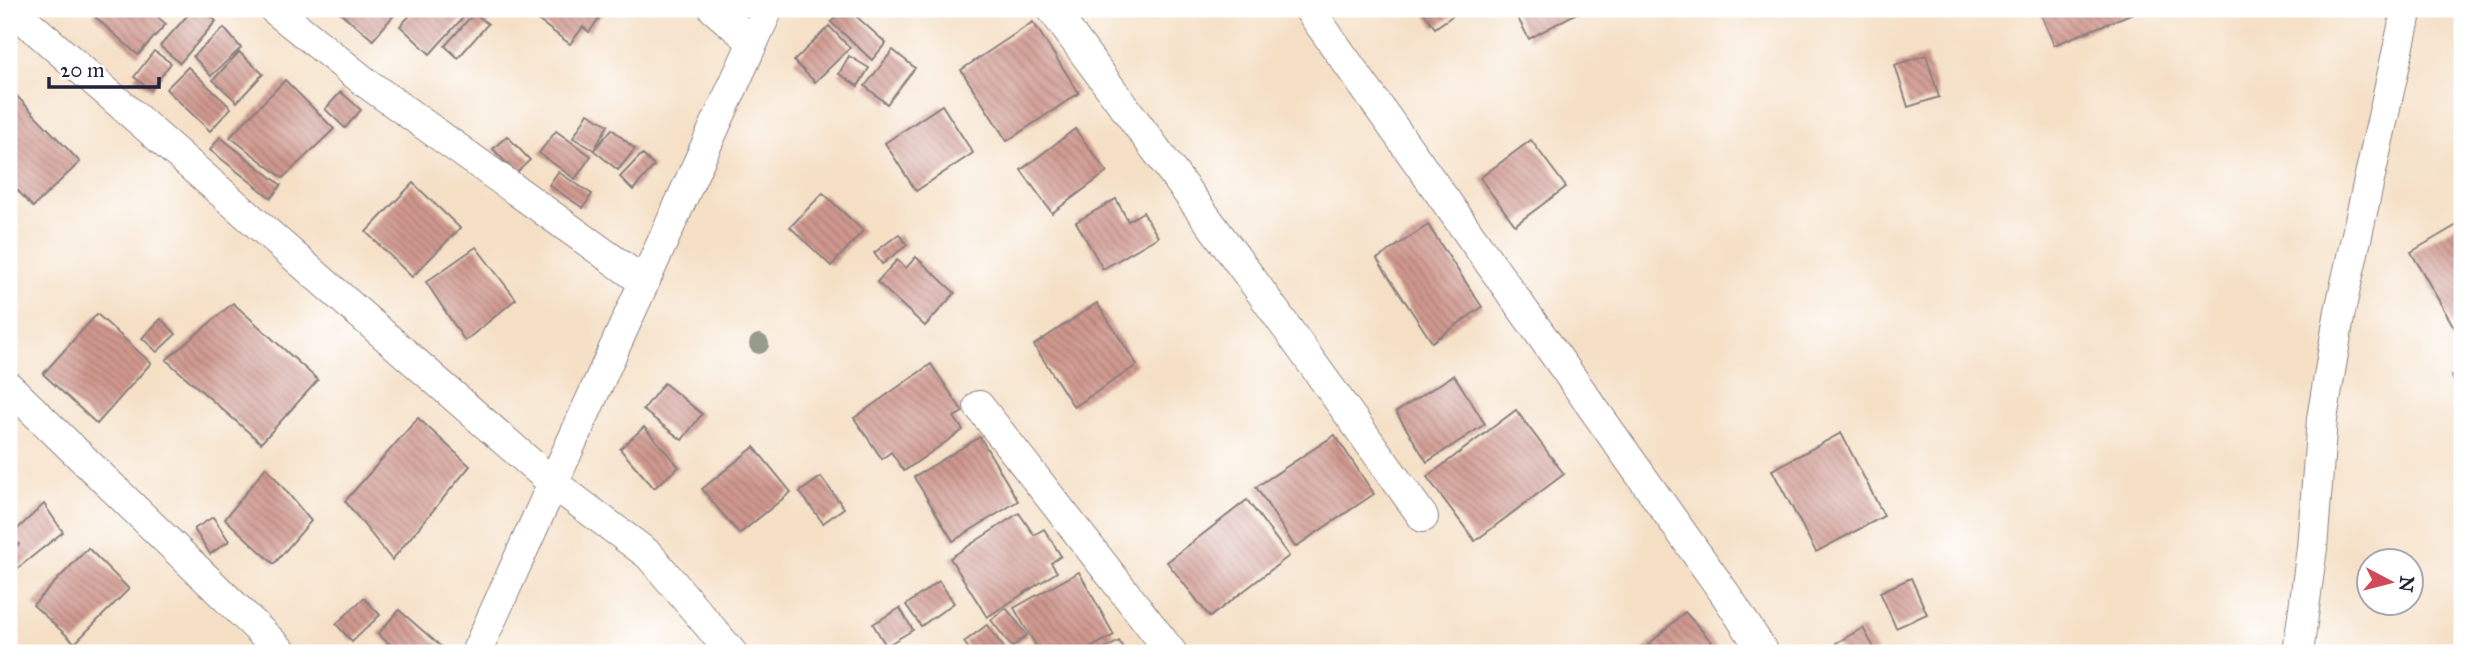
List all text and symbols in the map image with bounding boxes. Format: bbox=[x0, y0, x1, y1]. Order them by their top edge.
scale bar bbox=[49, 46, 159, 90]
text: 20 m bbox=[60, 57, 105, 83]
north arrow bbox=[2356, 546, 2426, 616]
text: N bbox=[2394, 575, 2419, 593]

